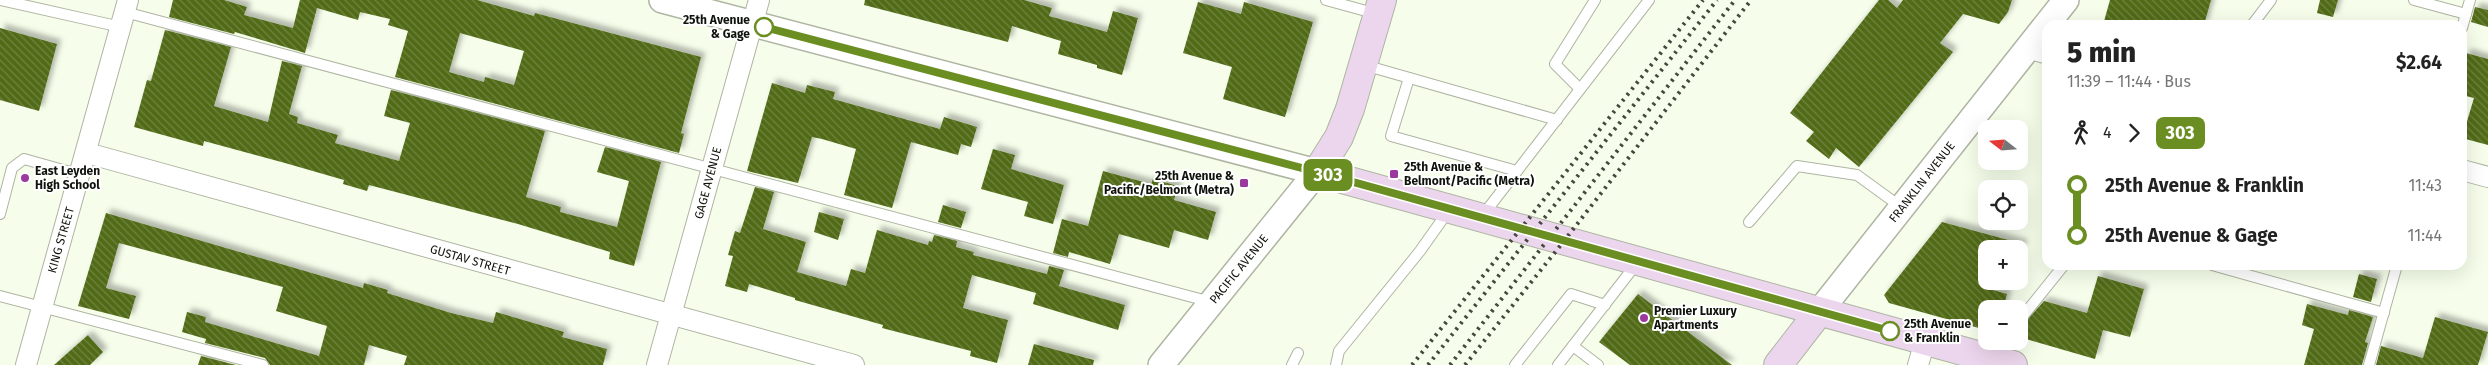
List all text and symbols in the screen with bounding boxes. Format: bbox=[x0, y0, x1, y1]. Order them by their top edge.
place label: 25th Avenue & Gage bbox=[683, 13, 750, 41]
marker: 25th Avenue & Gage bbox=[754, 17, 774, 37]
text: 5 min bbox=[2067, 36, 2136, 69]
text: $2.64 bbox=[2396, 51, 2442, 74]
text: 11:39 – 11:44 · Bus bbox=[2067, 72, 2191, 91]
icon: walk bbox=[2067, 119, 2095, 147]
icon: forward bbox=[2120, 119, 2148, 147]
north arrow bbox=[1978, 120, 2028, 170]
map controls bbox=[1978, 120, 2028, 350]
text: 303 bbox=[2166, 122, 2195, 144]
text: 4 bbox=[2103, 123, 2112, 142]
street label: FRANKLIN AVENUE bbox=[1886, 139, 1958, 225]
street label: GAGE AVENUE bbox=[692, 146, 724, 220]
line badge: 303 bbox=[1299, 159, 1357, 191]
place label: 25th Avenue & Belmont/Pacific (Metra) bbox=[1404, 160, 1534, 188]
place label: East Leyden High School bbox=[35, 164, 100, 192]
text: 303 bbox=[1313, 164, 1343, 186]
marker: 25th Avenue & Belmont/Pacific (Metra) bbox=[1388, 168, 1400, 180]
place label: 25th Avenue & Pacific/Belmont (Metra) bbox=[1104, 169, 1234, 197]
marker: East Leyden High School bbox=[19, 172, 31, 184]
text: 25th Avenue & Franklin bbox=[2105, 174, 2304, 197]
text: 11:43 bbox=[2408, 176, 2442, 195]
marker: 25th Avenue & Pacific/Belmont (Metra) bbox=[1238, 177, 1250, 189]
button: locate bbox=[1978, 180, 2028, 230]
street label: KING STREET bbox=[45, 204, 77, 275]
text: 25th Avenue & Gage bbox=[2105, 224, 2278, 247]
text: 11:44 bbox=[2408, 226, 2442, 245]
street label: PACIFIC AVENUE bbox=[1207, 232, 1271, 306]
button: + bbox=[1978, 240, 2028, 290]
street label: GUSTAV STREET bbox=[428, 242, 512, 278]
button: − bbox=[1978, 300, 2028, 350]
place label: Premier Luxury Apartments bbox=[1653, 304, 1737, 332]
marker: Premier Luxury Apartments bbox=[1638, 312, 1650, 324]
place label: 25th Avenue & Franklin bbox=[1904, 317, 1971, 345]
marker: 25th Avenue & Franklin bbox=[1880, 321, 1900, 341]

